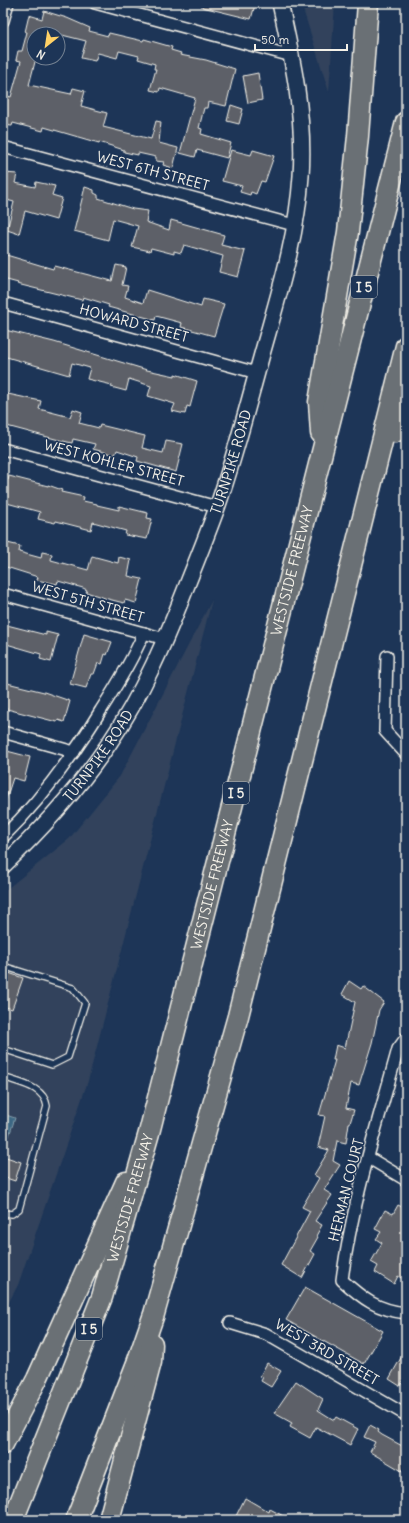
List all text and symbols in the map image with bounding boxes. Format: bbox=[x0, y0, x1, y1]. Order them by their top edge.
north arrow bbox=[26, 26, 66, 66]
scale bar bbox=[255, 26, 347, 52]
text: 50 m bbox=[261, 32, 290, 47]
text: N bbox=[34, 47, 48, 63]
street label: WEST 6TH STREET bbox=[95, 147, 211, 195]
road number: I 5 bbox=[351, 276, 377, 298]
street label: HOWARD STREET bbox=[78, 300, 190, 346]
street label: TURNPIKE ROAD bbox=[206, 408, 255, 517]
street label: WEST KOHLER STREET bbox=[42, 436, 186, 490]
street label: WESTSIDE FREEWAY bbox=[267, 504, 317, 637]
street label: WEST 5TH STREET bbox=[30, 577, 146, 627]
street label: TURNPIKE ROAD bbox=[59, 707, 137, 805]
road number: I 5 bbox=[223, 782, 249, 804]
street label: WESTSIDE FREEWAY bbox=[187, 818, 237, 951]
street label: WESTSIDE FREEWAY bbox=[103, 1131, 157, 1265]
street label: HERMAN COURT bbox=[324, 1136, 368, 1244]
street label: WEST 3RD STREET bbox=[272, 1315, 382, 1389]
road number: I 5 bbox=[76, 1318, 102, 1340]

